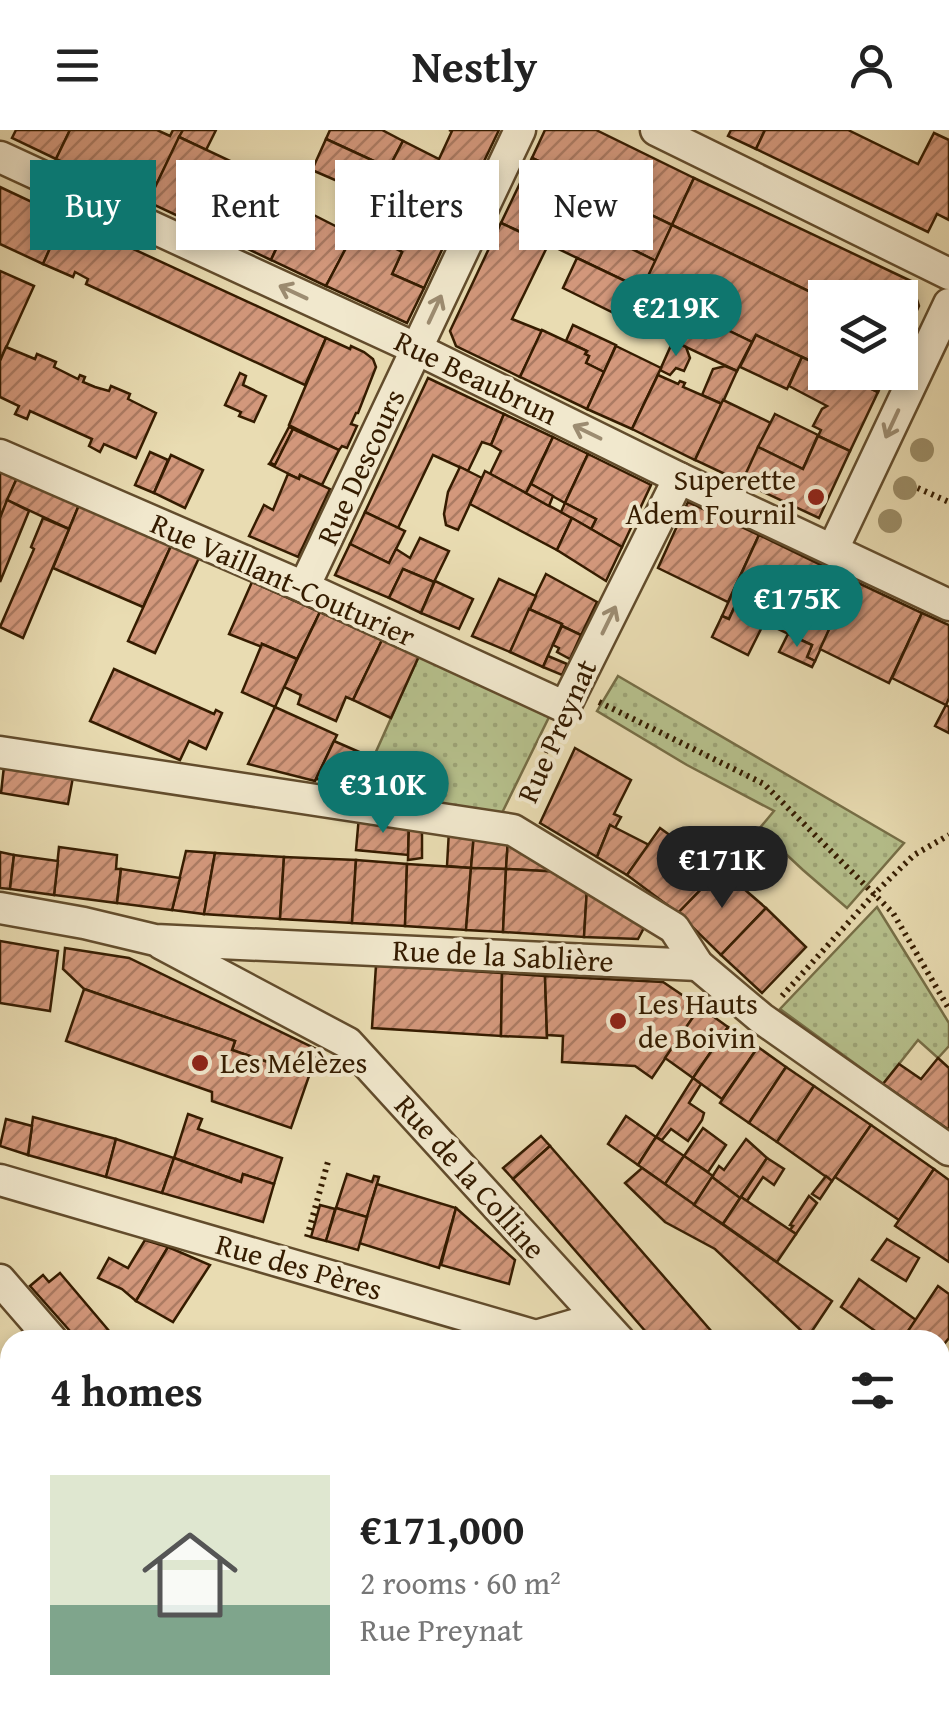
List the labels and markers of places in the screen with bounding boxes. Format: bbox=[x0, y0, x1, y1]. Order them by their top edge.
pin: €219K bbox=[606, 274, 746, 359]
place label: Superette Adem Fournil bbox=[626, 457, 796, 535]
marker: Superette Adem Fournil bbox=[805, 486, 827, 508]
pin: €175K bbox=[727, 565, 867, 650]
pin: €310K bbox=[313, 751, 453, 836]
pin: €171K bbox=[652, 826, 792, 911]
place label: Les Hauts de Boivin bbox=[638, 981, 758, 1059]
marker: Les Hauts de Boivin bbox=[607, 1010, 629, 1032]
place label: Les Mélèzes bbox=[220, 1040, 368, 1084]
marker: Les Mélèzes bbox=[189, 1052, 211, 1074]

